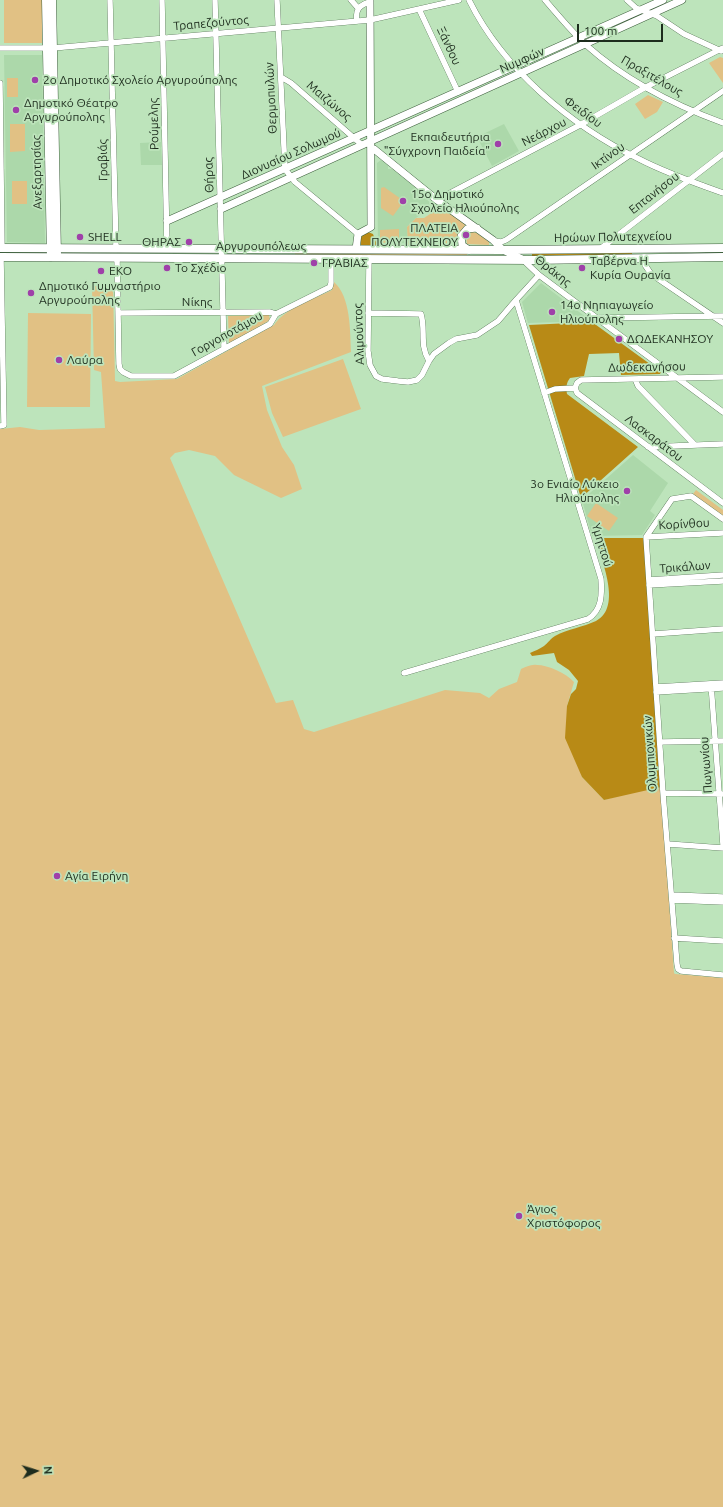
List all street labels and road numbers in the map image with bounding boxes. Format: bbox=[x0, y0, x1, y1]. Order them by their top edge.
street label: Τραπεζούντος bbox=[173, 13, 249, 33]
street label: Ξάνθου bbox=[434, 25, 464, 67]
street label: Νυμφών bbox=[497, 44, 547, 76]
street label: Πραξιτέλους bbox=[619, 53, 685, 99]
street label: Θερμοπυλών bbox=[262, 62, 280, 134]
street label: Μαιζώνος bbox=[304, 78, 354, 124]
street label: Φειδίου bbox=[561, 93, 605, 131]
street label: Ρούμελης bbox=[146, 98, 162, 150]
street label: Νεάρχου bbox=[519, 115, 569, 149]
street label: Διονυσίου Σολωμού bbox=[239, 125, 343, 183]
street label: Ανεξαρτησίας bbox=[29, 135, 45, 209]
street label: Γραβιάς bbox=[95, 139, 111, 181]
street label: Ικτίνου bbox=[589, 139, 627, 173]
street label: Θήρας bbox=[201, 157, 217, 193]
street label: Επτανήσου bbox=[626, 169, 682, 217]
street label: Ηρώων Πολυτεχνείου bbox=[554, 229, 672, 245]
street label: Αργυρουπόλεως bbox=[216, 239, 306, 253]
street label: Θράκης bbox=[532, 252, 574, 290]
street label: Νίκης bbox=[182, 295, 212, 309]
street label: Αλιμούντος bbox=[351, 303, 367, 365]
street label: Γοργοποτάμου bbox=[189, 308, 265, 360]
street label: Δωδεκανήσου bbox=[608, 359, 686, 375]
street label: Λασκαράτου bbox=[622, 412, 686, 464]
street label: Κορίνθου bbox=[658, 515, 710, 533]
street label: Υμηττού bbox=[589, 521, 615, 569]
street label: Τρικάλων bbox=[659, 558, 711, 576]
street label: Ολυμπιονικών bbox=[640, 715, 660, 793]
street label: Πωγωνίου bbox=[697, 736, 715, 794]

